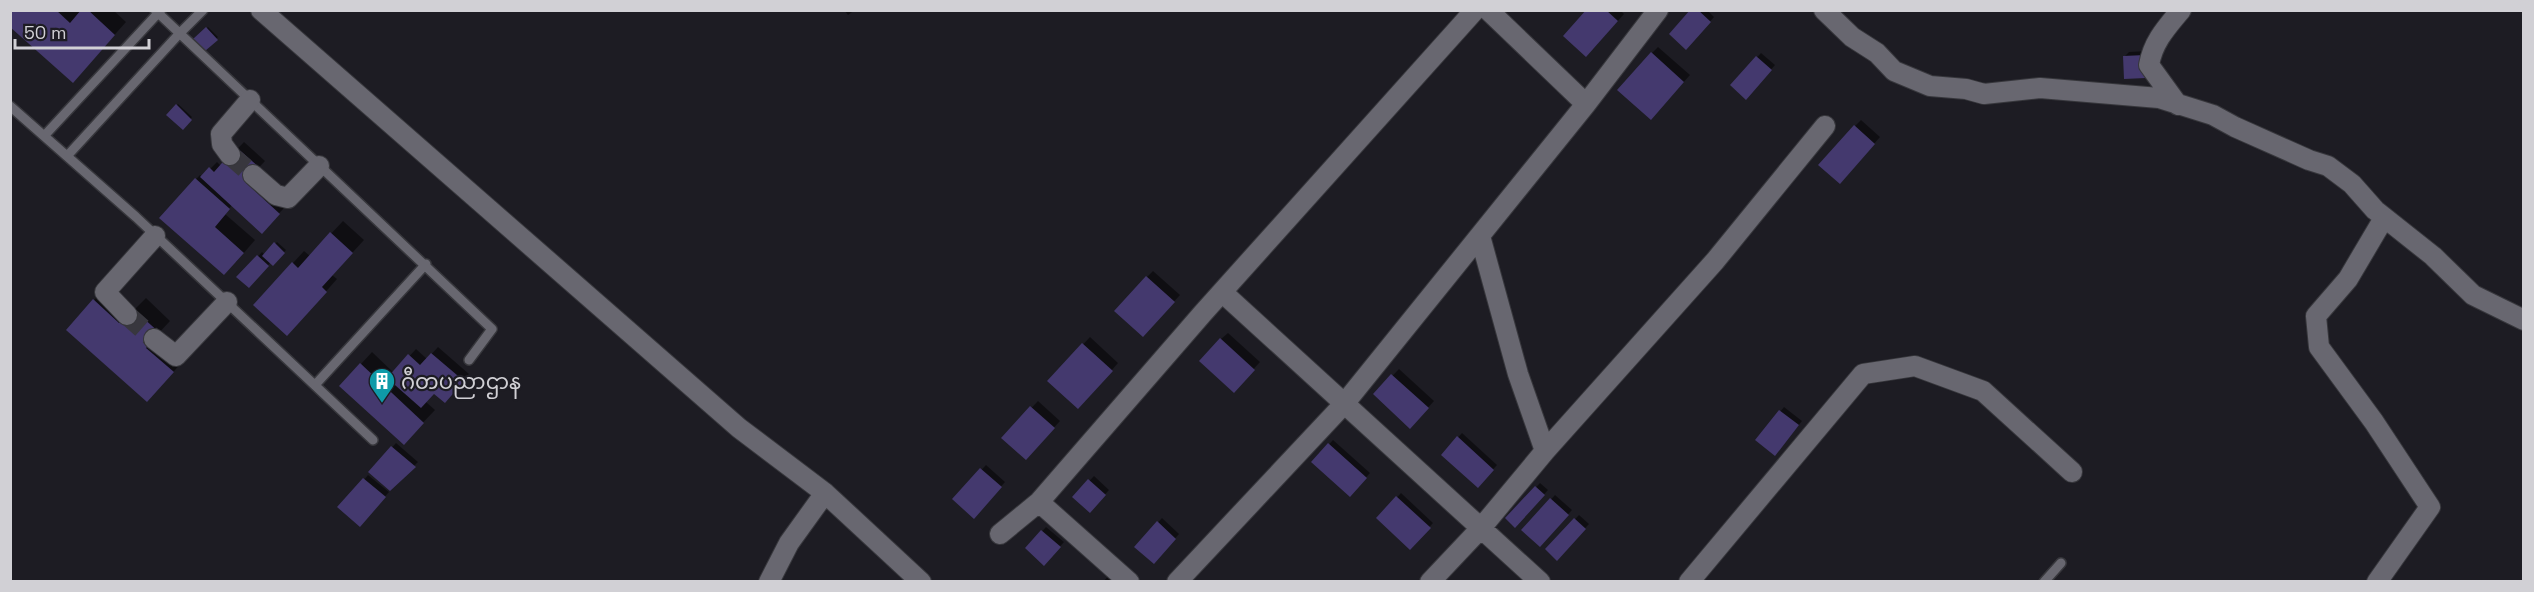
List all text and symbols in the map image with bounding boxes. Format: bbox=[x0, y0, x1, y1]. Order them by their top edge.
scale bar bbox=[15, 12, 148, 50]
text: 50 m bbox=[24, 21, 66, 44]
building icon: ဂီတပညာဌာန bbox=[367, 366, 397, 404]
place label: ဂီတပညာဌာန bbox=[401, 366, 521, 399]

